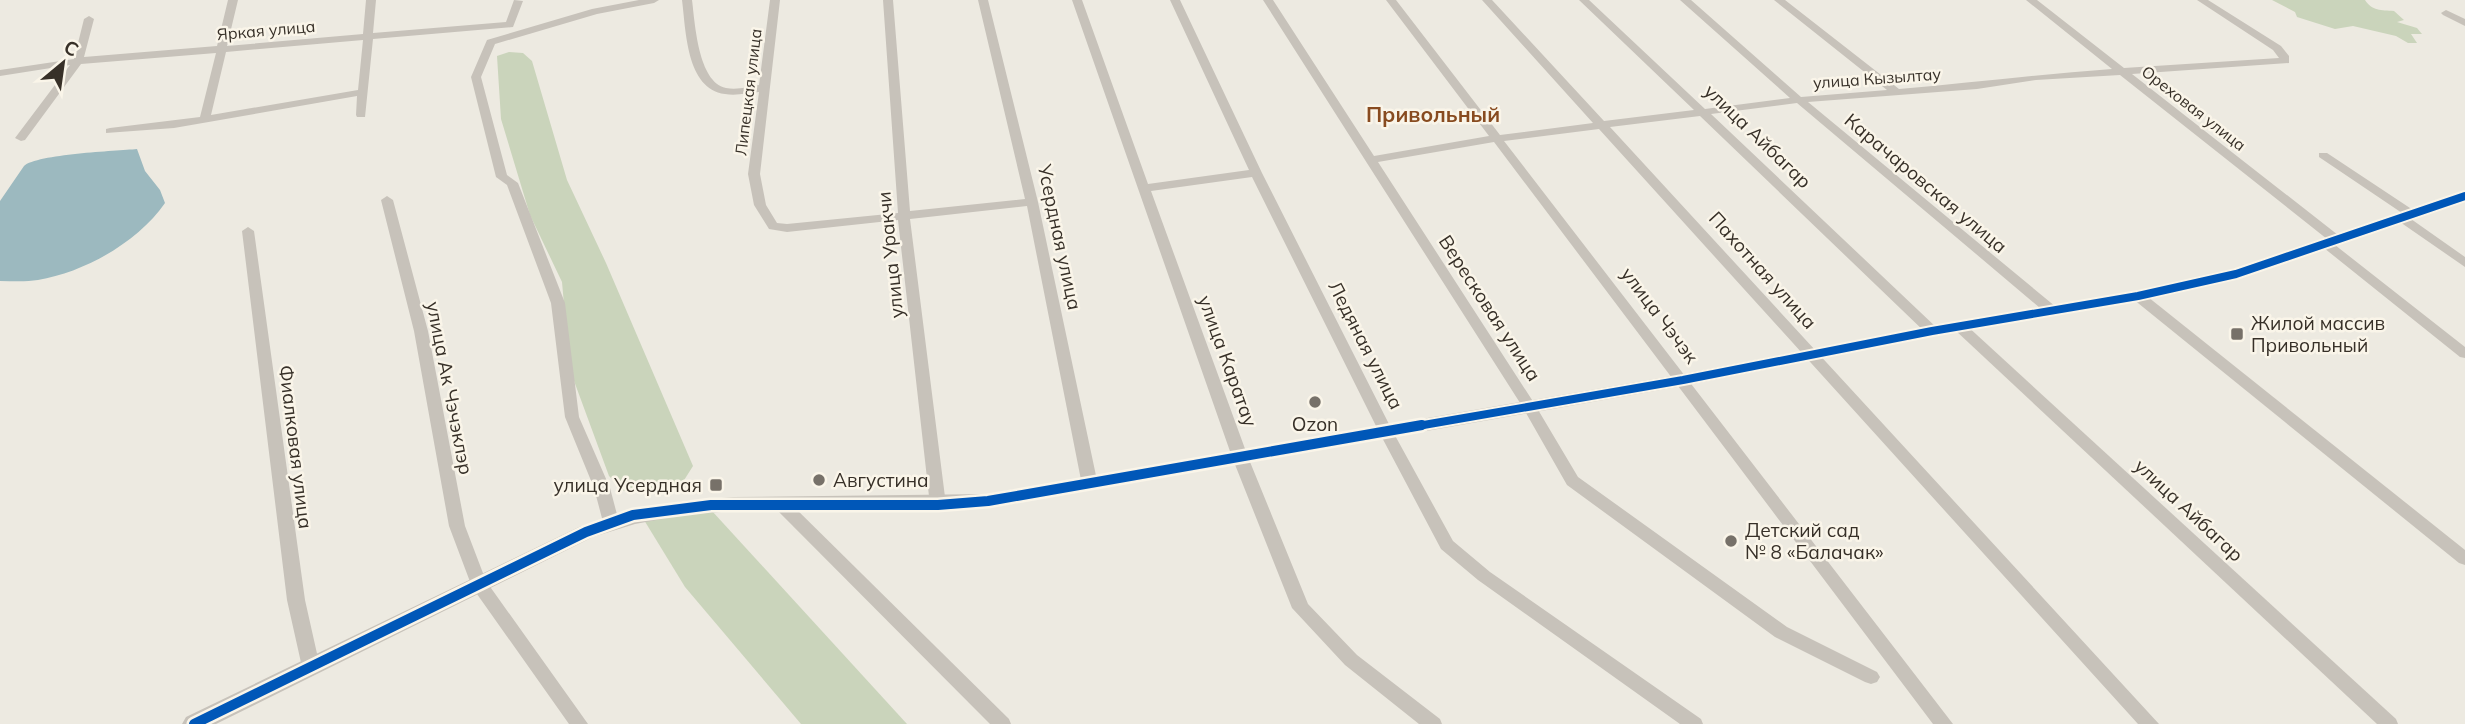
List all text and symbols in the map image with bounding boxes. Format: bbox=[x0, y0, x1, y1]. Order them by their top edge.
street label: Яркая улица bbox=[216, 16, 316, 44]
street label: Липецкая улица bbox=[730, 27, 766, 157]
north arrow bbox=[28, 28, 98, 98]
text: С bbox=[60, 34, 83, 62]
street label: Ореховая улица bbox=[2138, 61, 2250, 155]
street label: улица Кызылтау bbox=[1812, 64, 1942, 92]
street label: улица Айбагар bbox=[1699, 79, 1817, 193]
district label: Привольный bbox=[1366, 101, 1500, 127]
street label: Карачаровская улица bbox=[1840, 108, 2012, 258]
street label: Усердная улица bbox=[1033, 161, 1087, 312]
street label: улица Уракчи bbox=[871, 190, 909, 320]
street label: Пахотная улица bbox=[1704, 206, 1822, 334]
street label: Вересковая улица bbox=[1434, 230, 1546, 386]
street label: улица Чэчэк bbox=[1616, 262, 1704, 368]
street label: Ледяная улица bbox=[1323, 277, 1409, 413]
street label: улица Каратау bbox=[1193, 292, 1263, 430]
street label: улица Ак Чэчэклэр bbox=[421, 299, 479, 477]
place label: Жилой массив Привольный bbox=[2251, 311, 2385, 357]
marker: Жилой массив Привольный bbox=[2229, 326, 2245, 342]
street label: Фиалковая улица bbox=[274, 364, 318, 530]
marker: Ozon bbox=[1307, 394, 1323, 410]
place label: Ozon bbox=[1292, 412, 1338, 436]
street label: улица Айбагар bbox=[2130, 454, 2248, 566]
place label: Августина bbox=[833, 468, 929, 492]
marker: Августина bbox=[811, 472, 827, 488]
place label: улица Усердная bbox=[554, 473, 702, 497]
marker: улица Усердная bbox=[708, 477, 724, 493]
place label: Детский сад № 8 «Балачак» bbox=[1745, 518, 1884, 564]
marker: Детский сад № 8 «Балачак» bbox=[1723, 533, 1739, 549]

